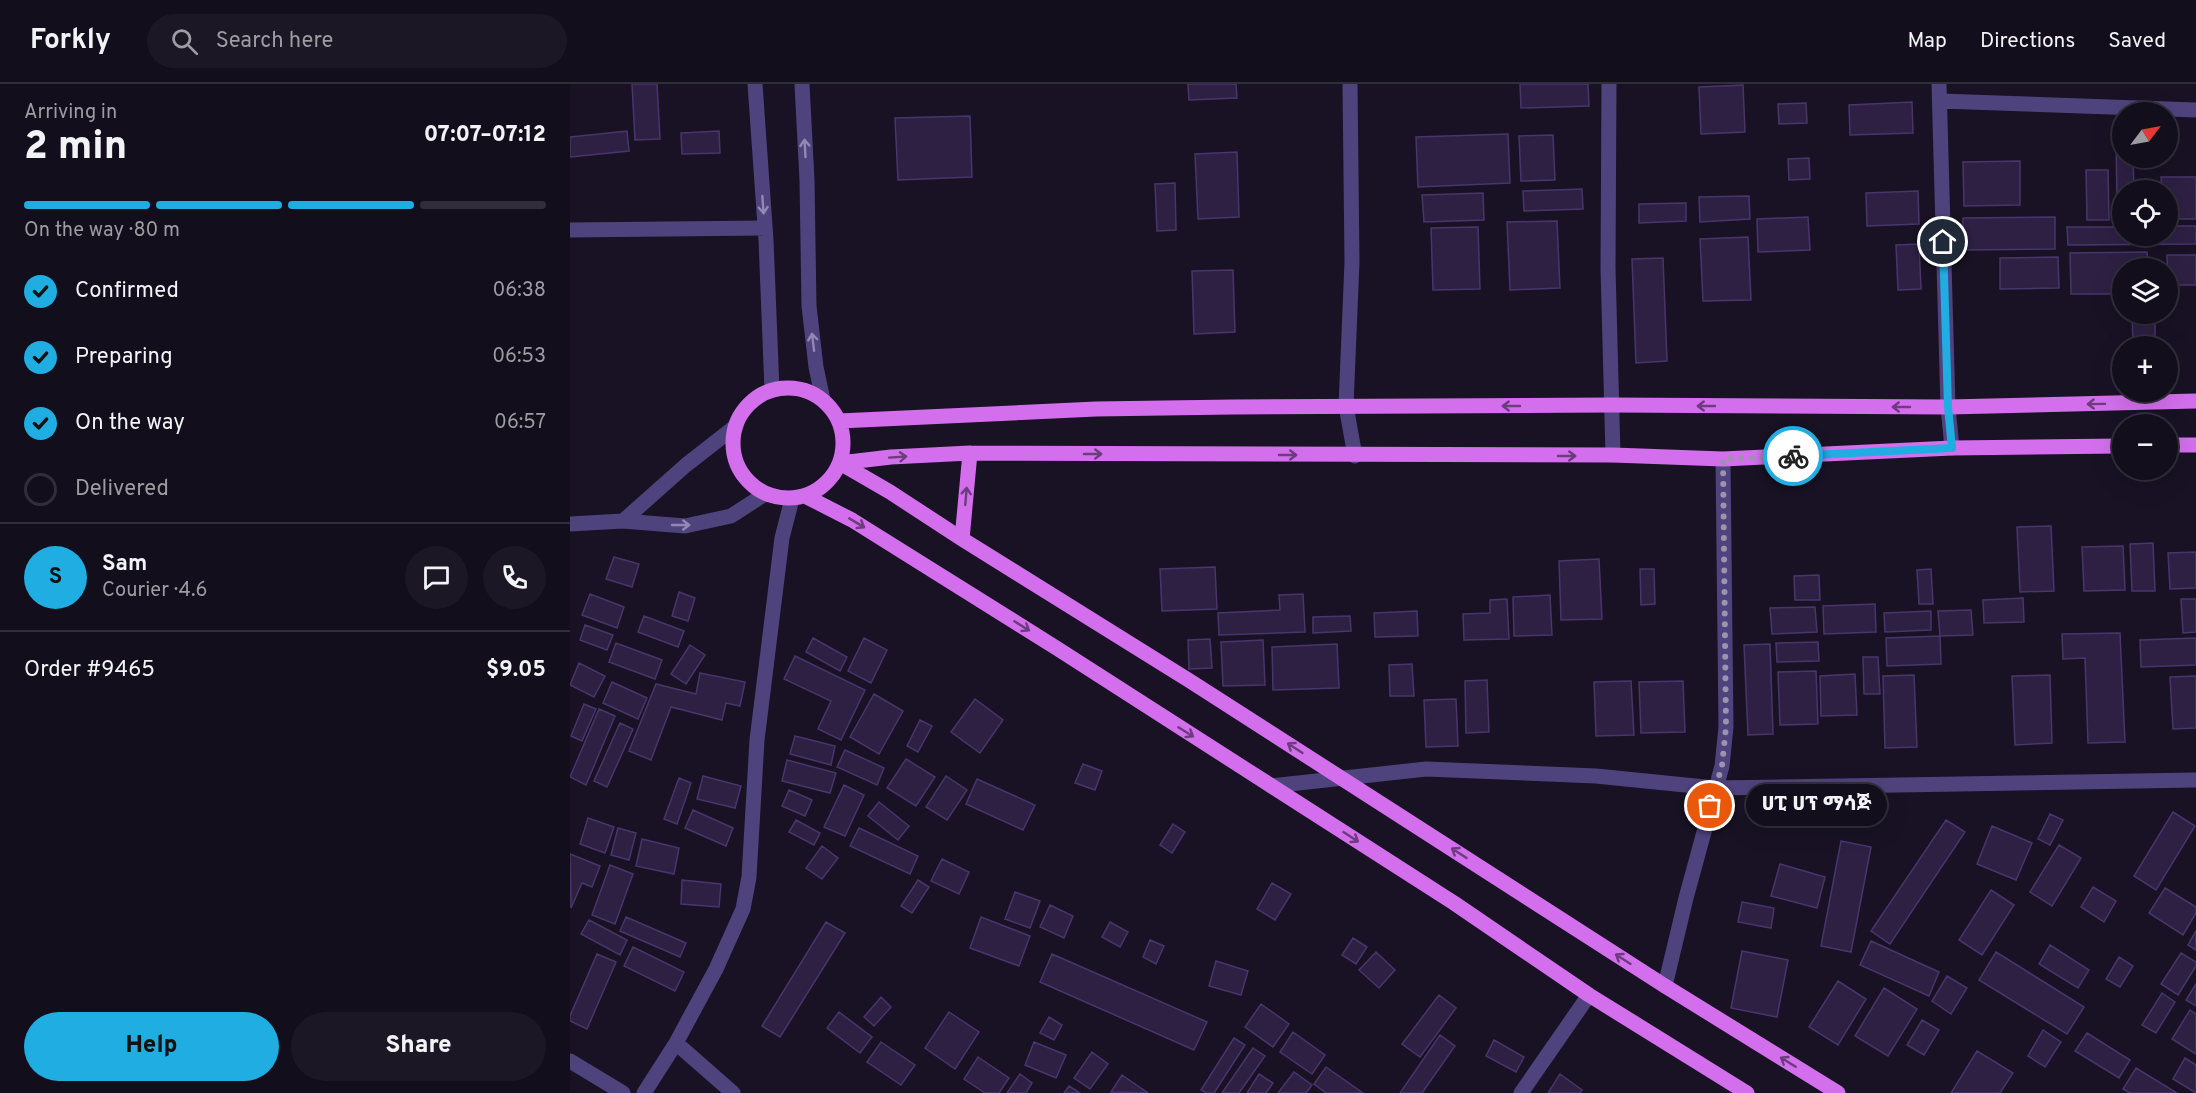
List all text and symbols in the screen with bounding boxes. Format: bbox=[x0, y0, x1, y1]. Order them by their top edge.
search box bbox=[147, 14, 567, 68]
text: Forkly bbox=[30, 23, 111, 59]
icon: search bbox=[168, 25, 201, 58]
text: Search here bbox=[216, 28, 333, 55]
text: Map bbox=[1907, 28, 1947, 55]
text: Directions bbox=[1980, 28, 2075, 55]
text: Saved bbox=[2108, 28, 2166, 55]
text: Arriving in bbox=[24, 100, 117, 126]
north arrow bbox=[2112, 102, 2178, 168]
map controls bbox=[2112, 102, 2178, 480]
text: 07:07–07:12 bbox=[424, 122, 546, 149]
text: 2 min bbox=[24, 124, 127, 173]
one-way arrow bbox=[800, 138, 811, 158]
button: locate bbox=[2112, 180, 2178, 246]
one-way arrow bbox=[758, 195, 769, 215]
pin bbox=[1917, 216, 1968, 267]
text: On the way · 80 m bbox=[24, 218, 180, 244]
icon: home bbox=[1926, 225, 1959, 258]
button: layers bbox=[2112, 258, 2178, 324]
icon: check bbox=[24, 275, 57, 308]
text: Confirmed bbox=[75, 278, 179, 305]
text: 06:38 bbox=[492, 278, 546, 304]
one-way arrow bbox=[807, 333, 818, 353]
button: + bbox=[2112, 336, 2178, 402]
icon: check bbox=[24, 341, 57, 374]
text: Preparing bbox=[75, 344, 173, 371]
text: 06:53 bbox=[492, 344, 546, 370]
one-way arrow bbox=[2086, 398, 2106, 409]
one-way arrow bbox=[1501, 400, 1521, 412]
one-way arrow bbox=[1696, 400, 1716, 412]
one-way arrow bbox=[1891, 401, 1911, 413]
icon: check bbox=[24, 407, 57, 440]
text: On the way bbox=[75, 410, 185, 437]
text: 06:57 bbox=[494, 410, 546, 436]
button: − bbox=[2112, 414, 2178, 480]
courier bbox=[1763, 426, 1823, 486]
icon: bike bbox=[1777, 440, 1810, 473]
one-way arrow bbox=[1083, 448, 1103, 460]
one-way arrow bbox=[1278, 449, 1298, 461]
one-way arrow bbox=[1557, 450, 1577, 462]
one-way arrow bbox=[888, 451, 908, 462]
text: Delivered bbox=[75, 476, 169, 503]
one-way arrow bbox=[961, 487, 972, 507]
one-way arrow bbox=[848, 518, 865, 530]
one-way arrow bbox=[671, 519, 691, 531]
button: chat bbox=[405, 546, 468, 609]
button: phone bbox=[483, 546, 546, 609]
text: Sam bbox=[102, 551, 147, 578]
text: S bbox=[49, 564, 62, 591]
text: Courier · 4.6 bbox=[102, 578, 207, 604]
one-way arrow bbox=[1013, 621, 1030, 633]
text: Order #9465 bbox=[24, 657, 155, 684]
text: $9.05 bbox=[486, 657, 546, 684]
one-way arrow bbox=[1177, 727, 1194, 739]
one-way arrow bbox=[1287, 742, 1303, 754]
pin bbox=[1684, 780, 1735, 831]
callout: ሀፒ ሀፕ ማሳጅ bbox=[1746, 785, 1887, 827]
icon: bag bbox=[1693, 789, 1726, 822]
text: ሀፒ ሀፕ ማሳጅ bbox=[1762, 792, 1871, 818]
one-way arrow bbox=[1342, 830, 1359, 843]
one-way arrow bbox=[1451, 847, 1468, 859]
one-way arrow bbox=[1615, 952, 1632, 964]
button: Help bbox=[24, 1012, 279, 1081]
button: Share bbox=[291, 1012, 546, 1081]
one-way arrow bbox=[1780, 1056, 1797, 1068]

